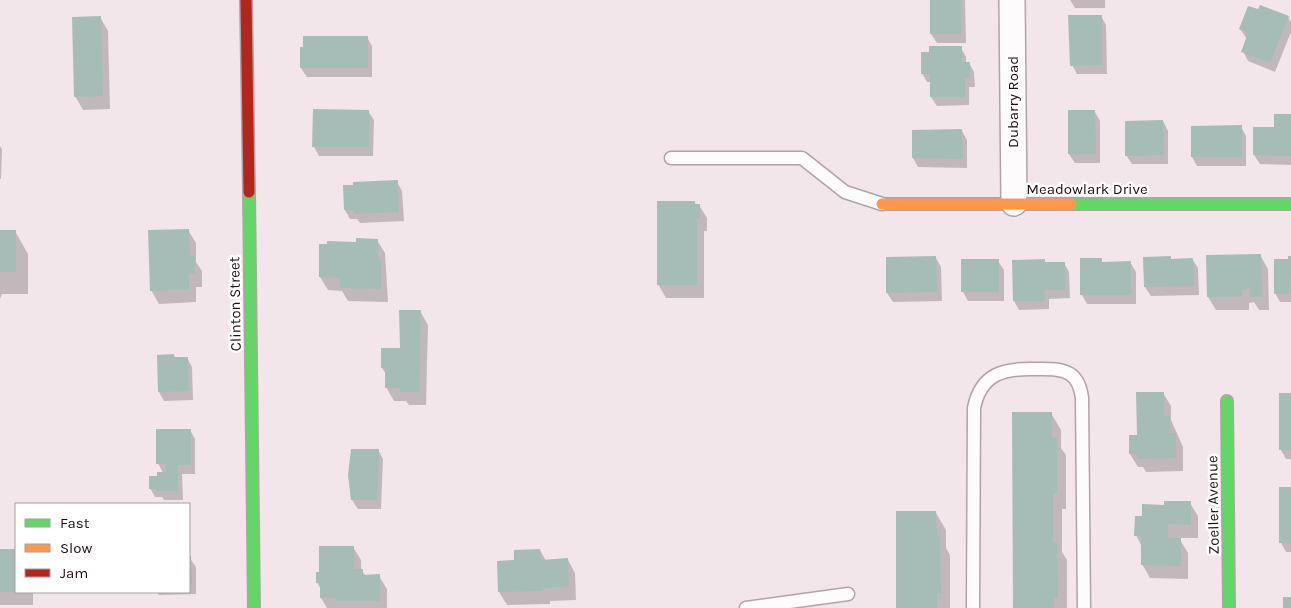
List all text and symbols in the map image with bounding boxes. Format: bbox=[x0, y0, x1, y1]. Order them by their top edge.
street label: Dubarry Road bbox=[1004, 56, 1022, 148]
street label: Meadowlark Drive bbox=[1026, 180, 1148, 198]
street label: Clinton Street bbox=[225, 256, 245, 351]
street label: Zoeller Avenue bbox=[1203, 455, 1223, 555]
legend bbox=[15, 503, 190, 593]
text: Fast bbox=[60, 514, 90, 532]
text: Slow bbox=[60, 539, 92, 557]
text: Jam bbox=[60, 564, 88, 582]

